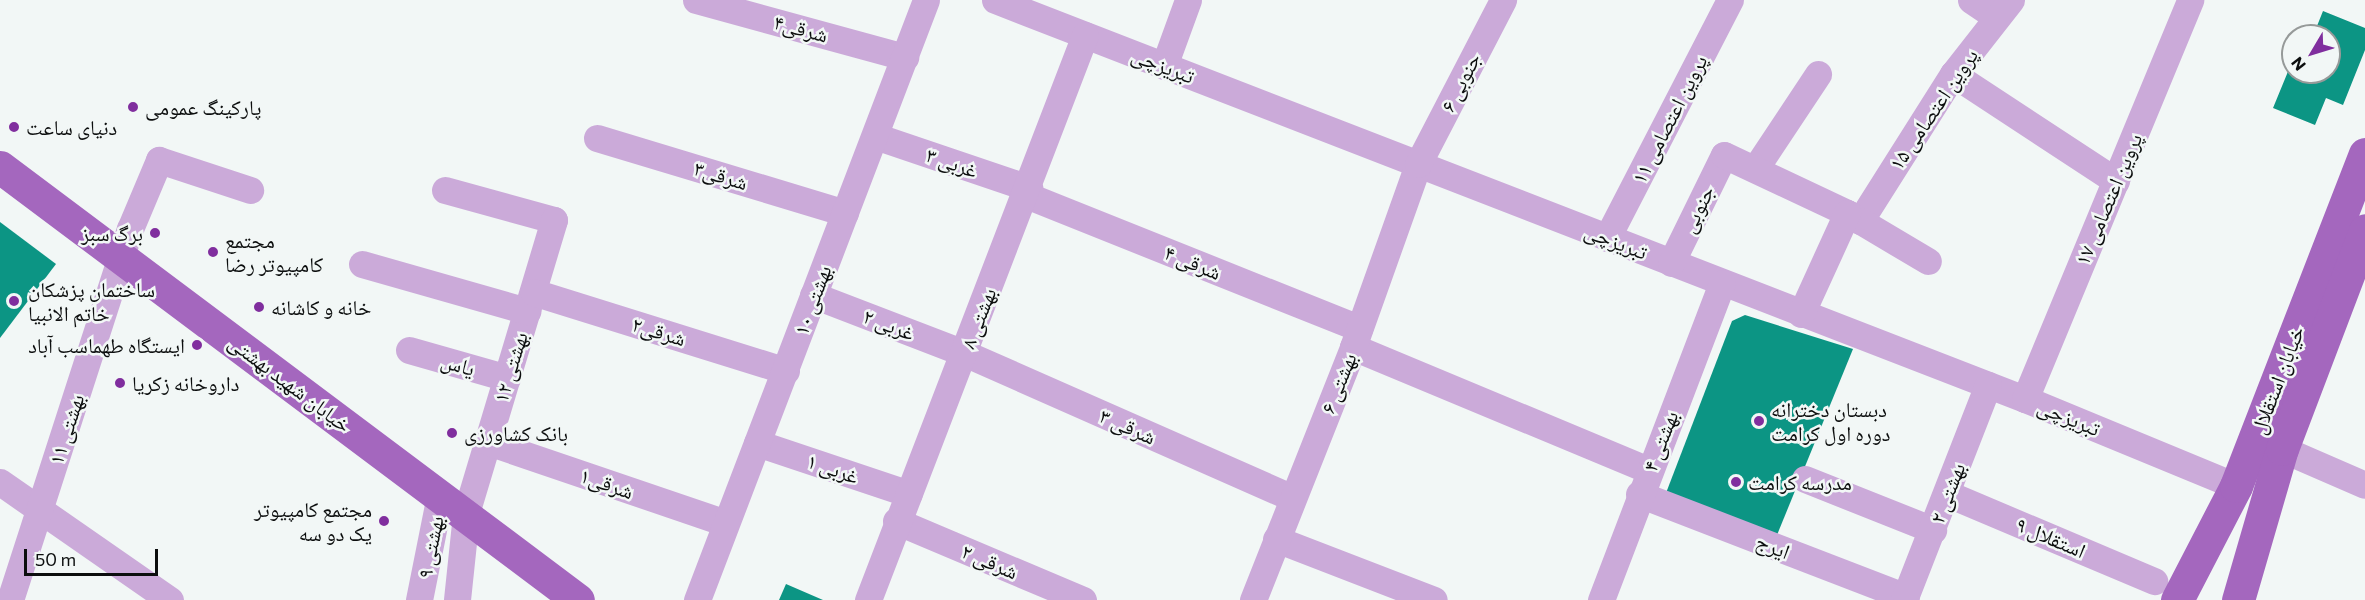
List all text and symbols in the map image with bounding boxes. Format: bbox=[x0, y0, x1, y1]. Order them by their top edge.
street label: شرقی۴ bbox=[771, 9, 831, 47]
north arrow bbox=[2281, 24, 2341, 84]
street label: تبریزچی bbox=[1128, 42, 1198, 88]
street label: پروین اعتصامی ۱۵ bbox=[1883, 44, 1983, 174]
street label: جنوبی ۶ bbox=[1434, 48, 1486, 116]
street label: پروین اعتصامی ۱۱ bbox=[1626, 51, 1712, 187]
text: N bbox=[2287, 54, 2309, 75]
place label: پارکینگ عمومی bbox=[145, 94, 261, 120]
marker: پارکینگ عمومی bbox=[126, 100, 140, 114]
place label: دنیای ساعت bbox=[26, 114, 117, 140]
marker: دنیای ساعت bbox=[7, 120, 21, 134]
street label: پروین اعتصامی ۱۷ bbox=[2069, 129, 2147, 269]
street label: غربی ۳ bbox=[923, 142, 981, 182]
street label: شرقی۳ bbox=[691, 155, 751, 195]
street label: جنوبی bbox=[1675, 181, 1719, 237]
street label: تبریزچی bbox=[1581, 218, 1651, 264]
place label: برگ سبز bbox=[81, 220, 143, 246]
marker: برگ سبز bbox=[148, 226, 162, 240]
place label: مجتمع کامپیوتر رضا bbox=[225, 227, 323, 277]
street label: شرقی ۴ bbox=[1161, 239, 1225, 285]
marker: مجتمع کامپیوتر رضا bbox=[206, 245, 220, 259]
street label: بهشتی ۱۰ bbox=[788, 262, 836, 338]
place label: ساختمان پزشکان خاتم الانبیا bbox=[28, 276, 155, 326]
street label: بهشتی ۸ bbox=[955, 284, 1001, 352]
marker: ساختمان پزشکان خاتم الانبیا bbox=[5, 292, 23, 310]
place label: خانه و کاشانه bbox=[271, 294, 371, 320]
marker: خانه و کاشانه bbox=[252, 300, 266, 314]
street label: غربی ۲ bbox=[860, 303, 918, 345]
street label: شرقی۲ bbox=[629, 311, 689, 351]
street label: خیابان استقلال bbox=[2245, 323, 2309, 437]
street label: خیابان شهید بهشتی bbox=[224, 329, 356, 437]
street label: بهشتی ۱۲ bbox=[487, 329, 533, 405]
place label: ایستگاه طهماسب آباد bbox=[28, 332, 185, 358]
marker: ایستگاه طهماسب آباد bbox=[190, 338, 204, 352]
street label: یاس bbox=[438, 347, 478, 381]
street label: بهشتی ۶ bbox=[1314, 349, 1362, 417]
place label: داروخانه زکریا bbox=[132, 370, 239, 396]
marker: داروخانه زکریا bbox=[113, 376, 127, 390]
street label: بهشتی ۱۱ bbox=[43, 391, 89, 467]
street label: تبریزچی bbox=[2034, 393, 2104, 441]
place label: دبستان دخترانه دوره اول کرامت bbox=[1771, 396, 1890, 446]
street label: شرقی ۳ bbox=[1096, 402, 1160, 450]
street label: بهشتی ۴ bbox=[1637, 407, 1683, 475]
marker: دبستان دخترانه دوره اول کرامت bbox=[1752, 414, 1766, 428]
place label: بانک کشاورزی bbox=[464, 420, 568, 446]
marker: بانک کشاورزی bbox=[445, 426, 459, 440]
street label: غربی ۱ bbox=[804, 448, 862, 488]
street label: بهشتی ۲ bbox=[1924, 459, 1970, 527]
street label: شرقی۱ bbox=[577, 462, 637, 504]
place label: مدرسه کرامت bbox=[1748, 469, 1852, 495]
marker: مدرسه کرامت bbox=[1729, 475, 1743, 489]
place label: مجتمع کامپیوتر یک دو سه bbox=[254, 496, 372, 546]
street label: استقلال ۹ bbox=[2012, 511, 2090, 563]
marker: مجتمع کامپیوتر یک دو سه bbox=[377, 514, 391, 528]
street label: بهشتی ۹ bbox=[412, 514, 448, 580]
street label: ایرج bbox=[1753, 528, 1793, 564]
scale bar bbox=[27, 537, 160, 575]
street label: شرقی ۲ bbox=[958, 538, 1022, 584]
text: 50 m bbox=[35, 548, 76, 570]

